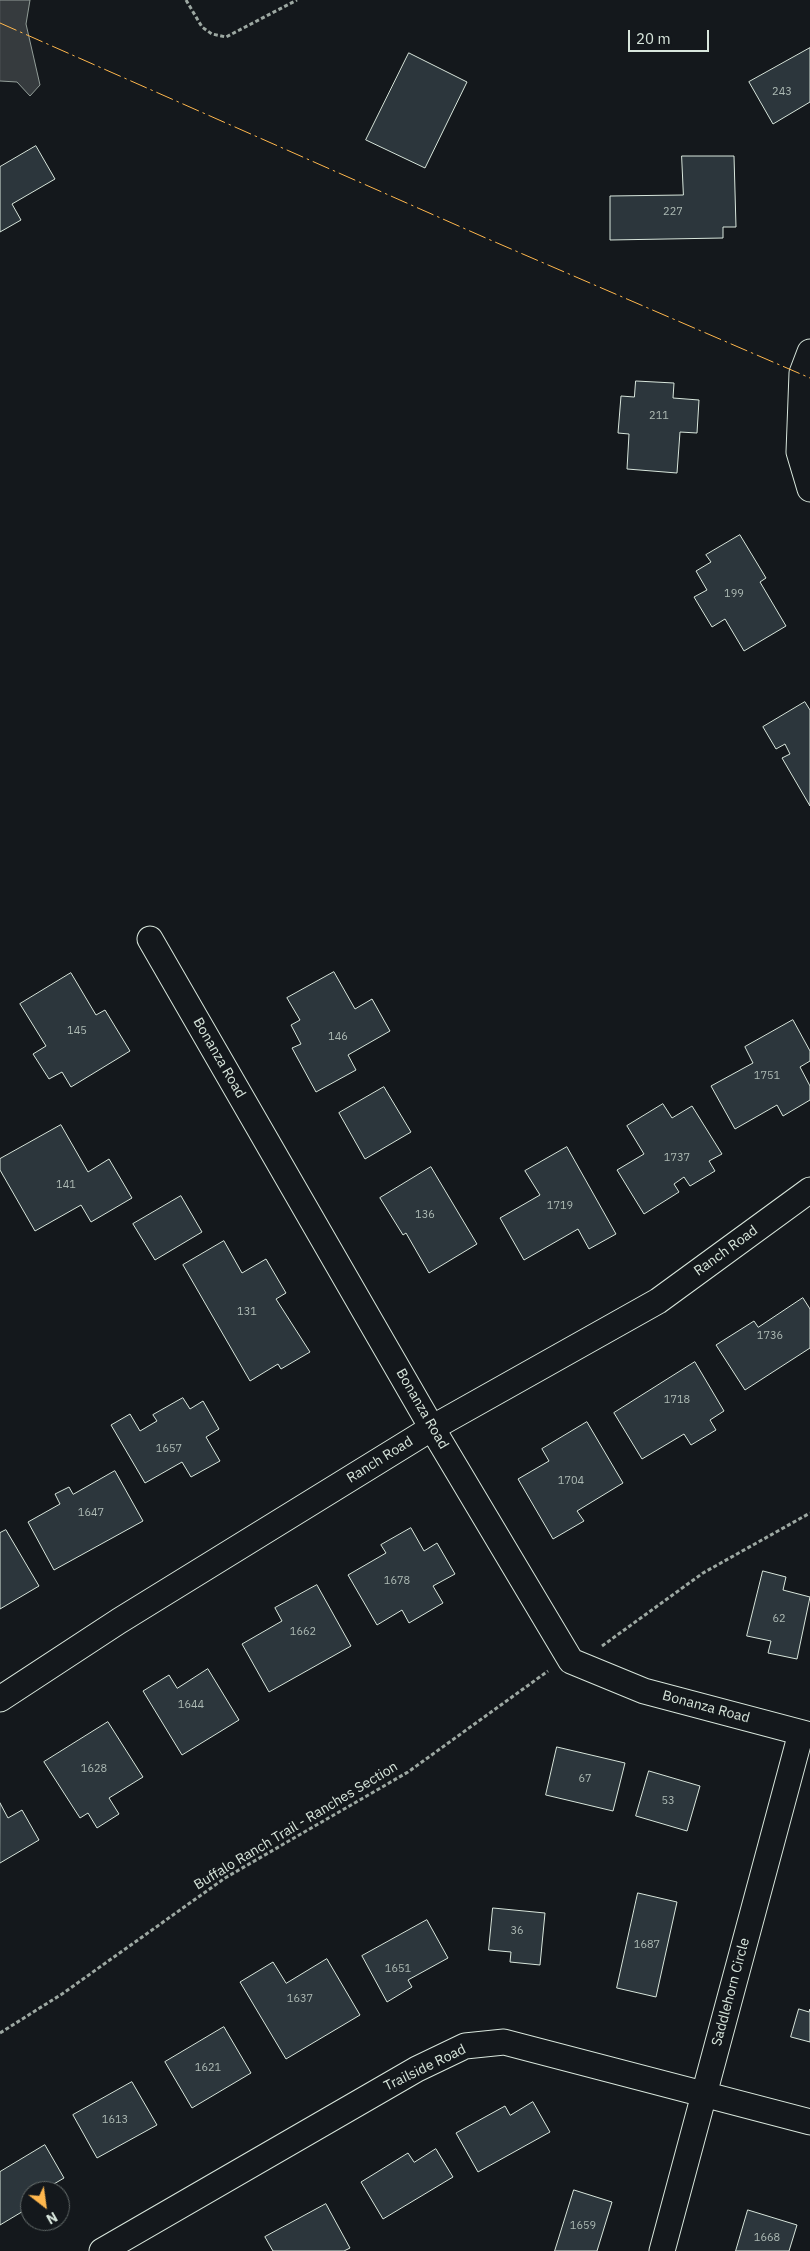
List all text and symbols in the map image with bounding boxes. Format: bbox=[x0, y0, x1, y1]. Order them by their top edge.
scale bar bbox=[630, 20, 711, 52]
text: 20 m bbox=[636, 29, 671, 48]
house number: 243 bbox=[772, 85, 792, 99]
house number: 227 bbox=[663, 205, 683, 219]
house number: 211 bbox=[649, 409, 669, 423]
house number: 199 bbox=[724, 587, 744, 601]
street label: Bonanza Road bbox=[189, 1015, 249, 1101]
house number: 145 bbox=[67, 1024, 87, 1038]
house number: 146 bbox=[328, 1030, 348, 1044]
house number: 1751 bbox=[754, 1069, 780, 1083]
house number: 1737 bbox=[664, 1151, 690, 1165]
house number: 141 bbox=[56, 1178, 76, 1192]
house number: 1719 bbox=[547, 1199, 573, 1213]
house number: 136 bbox=[415, 1208, 435, 1222]
street label: Ranch Road bbox=[691, 1222, 761, 1280]
house number: 131 bbox=[237, 1305, 257, 1319]
house number: 1736 bbox=[757, 1329, 783, 1343]
street label: Bonanza Road bbox=[392, 1366, 452, 1452]
house number: 1718 bbox=[664, 1393, 690, 1407]
street label: Ranch Road bbox=[344, 1433, 416, 1487]
house number: 1657 bbox=[156, 1442, 182, 1456]
house number: 1704 bbox=[558, 1474, 584, 1488]
house number: 1647 bbox=[78, 1506, 104, 1520]
house number: 1678 bbox=[384, 1574, 410, 1588]
house number: 62 bbox=[772, 1612, 786, 1626]
house number: 1662 bbox=[290, 1625, 316, 1639]
street label: Bonanza Road bbox=[660, 1687, 752, 1727]
house number: 1644 bbox=[178, 1698, 204, 1712]
street label: Buffalo Ranch Trail - Ranches Section bbox=[191, 1758, 401, 1894]
house number: 1628 bbox=[81, 1762, 107, 1776]
house number: 67 bbox=[578, 1772, 592, 1786]
house number: 53 bbox=[661, 1794, 675, 1808]
house number: 36 bbox=[510, 1924, 524, 1938]
street label: Saddlehorn Circle bbox=[708, 1936, 754, 2048]
house number: 1687 bbox=[634, 1938, 660, 1952]
house number: 1651 bbox=[385, 1962, 411, 1976]
house number: 1637 bbox=[287, 1992, 313, 2006]
street label: Trailside Road bbox=[381, 2041, 469, 2095]
house number: 1621 bbox=[195, 2061, 221, 2075]
house number: 1613 bbox=[102, 2113, 128, 2127]
north arrow bbox=[20, 2181, 70, 2231]
text: N bbox=[43, 2208, 61, 2228]
house number: 1659 bbox=[570, 2219, 596, 2233]
house number: 1668 bbox=[754, 2231, 780, 2245]

